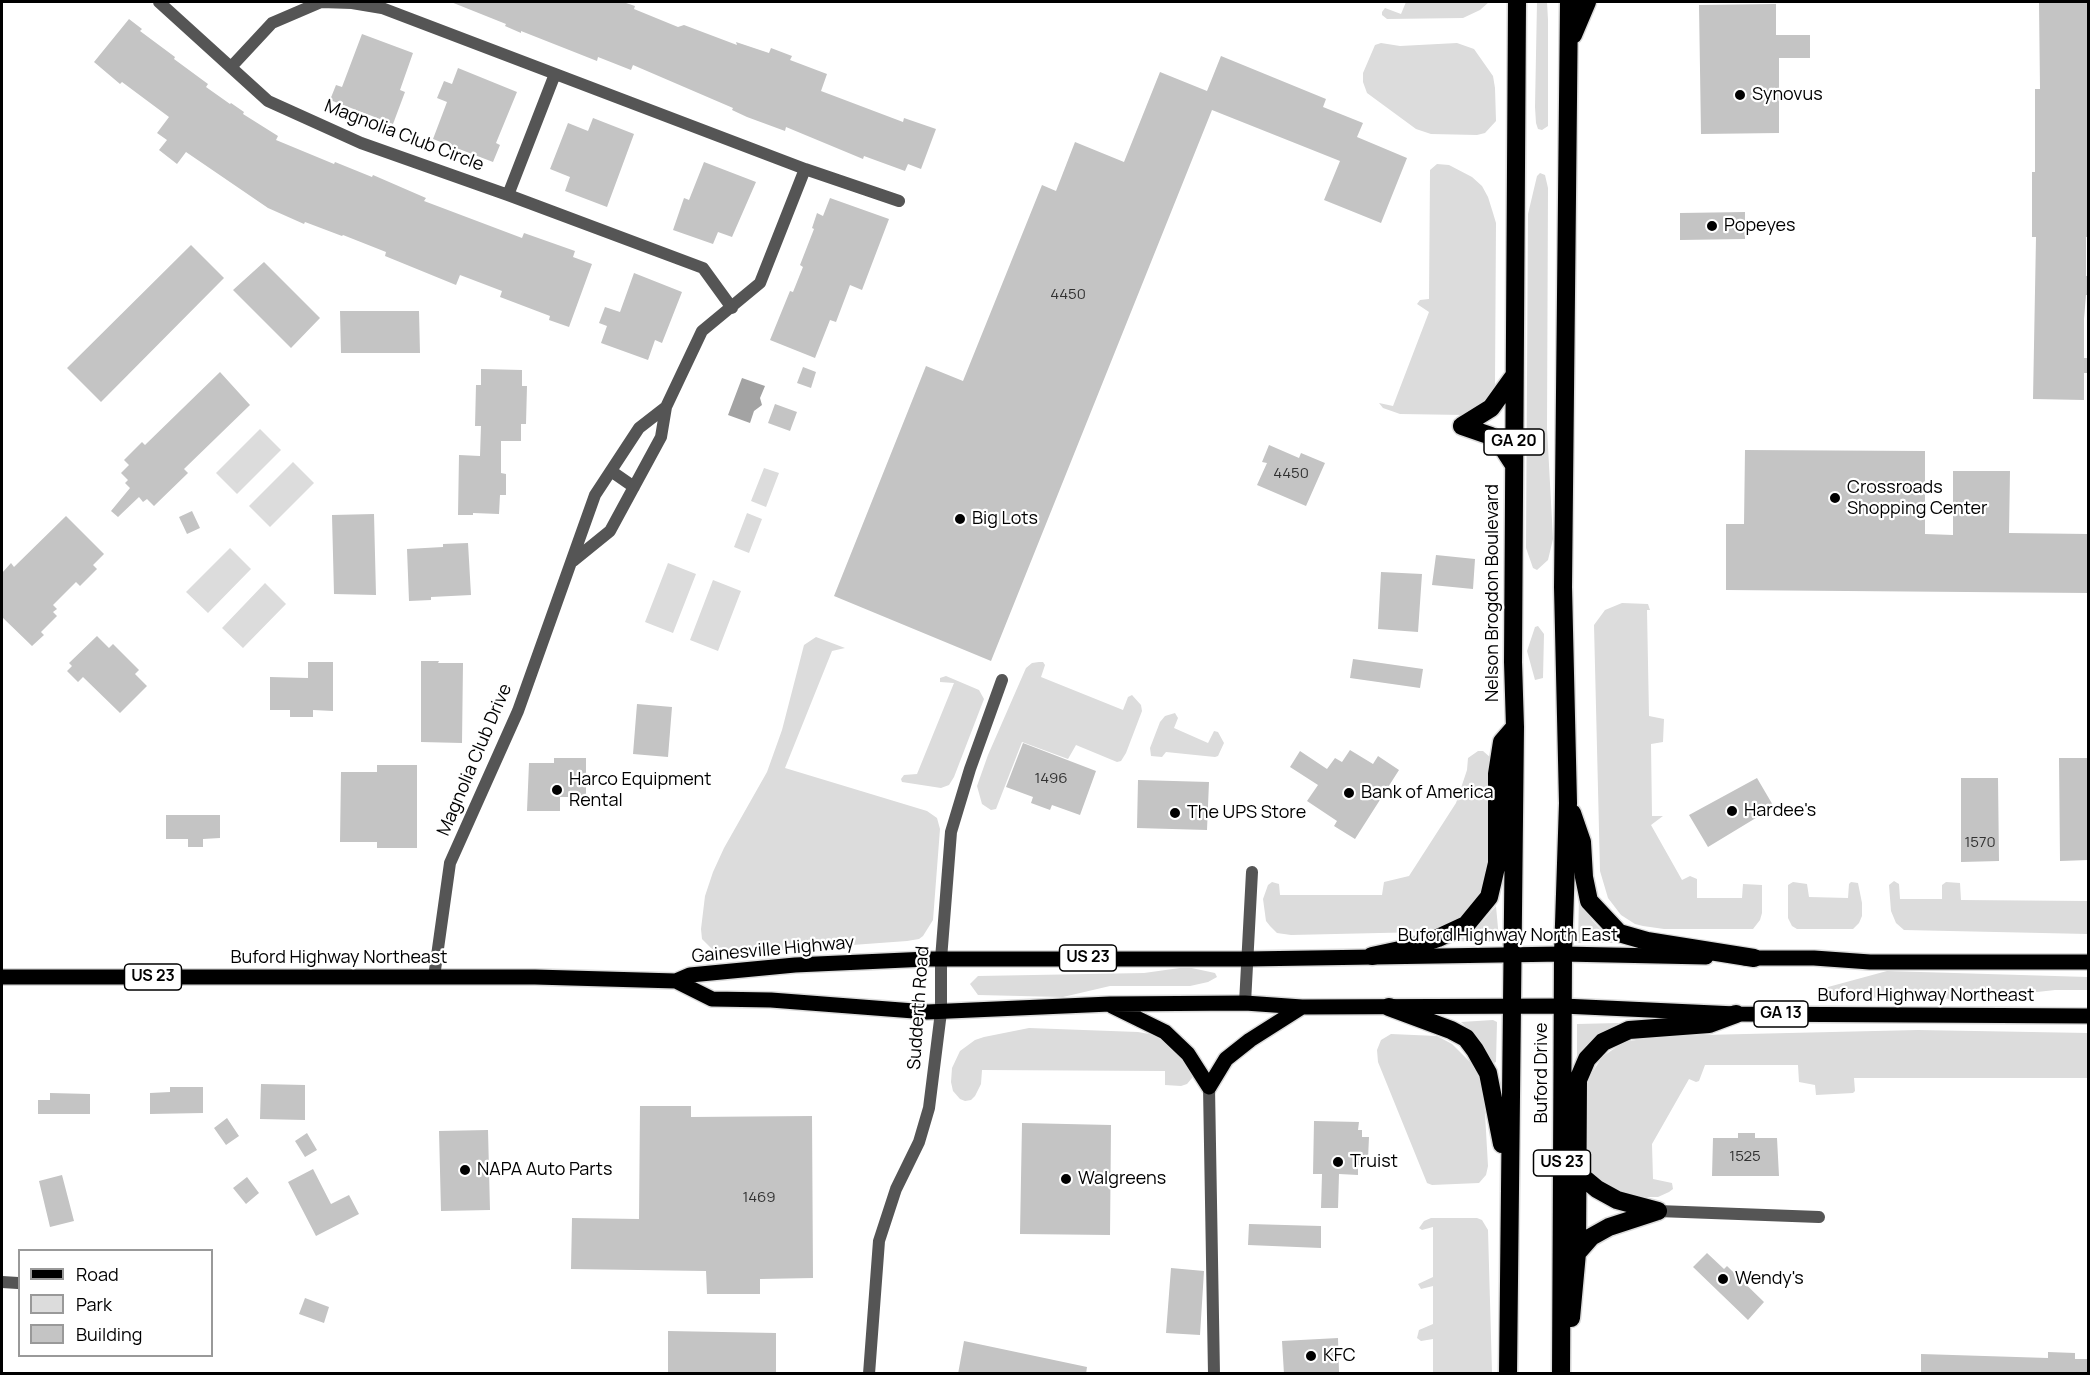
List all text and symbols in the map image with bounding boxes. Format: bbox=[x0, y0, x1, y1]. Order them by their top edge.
place label: Synovus bbox=[1752, 84, 1823, 106]
marker: Synovus bbox=[1733, 88, 1747, 102]
street label: Magnolia Club Circle bbox=[321, 96, 487, 176]
place label: Popeyes bbox=[1724, 215, 1796, 237]
marker: Popeyes bbox=[1705, 219, 1719, 233]
house number: 4450 bbox=[1050, 286, 1086, 304]
road number: GA 20 bbox=[1484, 429, 1544, 455]
house number: 4450 bbox=[1273, 465, 1309, 483]
place label: Crossroads Shopping Center bbox=[1847, 477, 1988, 520]
street label: Nelson Brogdon Boulevard bbox=[1482, 484, 1504, 702]
marker: Crossroads Shopping Center bbox=[1828, 491, 1842, 505]
place label: Big Lots bbox=[972, 508, 1038, 530]
marker: Big Lots bbox=[953, 512, 967, 526]
street label: Magnolia Club Drive bbox=[433, 681, 517, 839]
place label: Harco Equipment Rental bbox=[569, 769, 711, 812]
house number: 1496 bbox=[1034, 770, 1068, 788]
place label: Bank of America bbox=[1361, 782, 1494, 804]
marker: Harco Equipment Rental bbox=[550, 783, 564, 797]
marker: Bank of America bbox=[1342, 786, 1356, 800]
place label: Hardee's bbox=[1744, 800, 1816, 822]
place label: The UPS Store bbox=[1187, 802, 1306, 824]
marker: Hardee's bbox=[1725, 804, 1739, 818]
marker: The UPS Store bbox=[1168, 806, 1182, 820]
house number: 1570 bbox=[1964, 834, 1996, 852]
street label: Buford Highway North East bbox=[1398, 925, 1618, 947]
street label: Gainesville Highway bbox=[691, 932, 855, 968]
street label: Sudderth Road bbox=[904, 945, 934, 1071]
road number: US 23 bbox=[1060, 945, 1116, 971]
street label: Buford Highway Northeast bbox=[230, 947, 448, 969]
road number: US 23 bbox=[124, 964, 182, 990]
street label: Buford Highway Northeast bbox=[1817, 985, 2035, 1007]
road number: GA 13 bbox=[1754, 1001, 1808, 1027]
street label: Buford Drive bbox=[1531, 1022, 1553, 1124]
house number: 1525 bbox=[1729, 1148, 1761, 1166]
road number: US 23 bbox=[1534, 1150, 1590, 1176]
place label: Truist bbox=[1350, 1151, 1398, 1173]
marker: Truist bbox=[1331, 1155, 1345, 1169]
place label: NAPA Auto Parts bbox=[477, 1159, 612, 1181]
marker: NAPA Auto Parts bbox=[458, 1163, 472, 1177]
place label: Walgreens bbox=[1078, 1168, 1166, 1190]
marker: Walgreens bbox=[1059, 1172, 1073, 1186]
house number: 1469 bbox=[742, 1189, 776, 1207]
legend bbox=[18, 1249, 213, 1357]
text: Road bbox=[76, 1262, 119, 1286]
place label: Wendy's bbox=[1735, 1268, 1804, 1290]
marker: Wendy's bbox=[1716, 1272, 1730, 1286]
text: Park bbox=[76, 1292, 112, 1316]
text: Building bbox=[76, 1322, 142, 1346]
place label: KFC bbox=[1323, 1345, 1356, 1367]
marker: KFC bbox=[1304, 1349, 1318, 1363]

